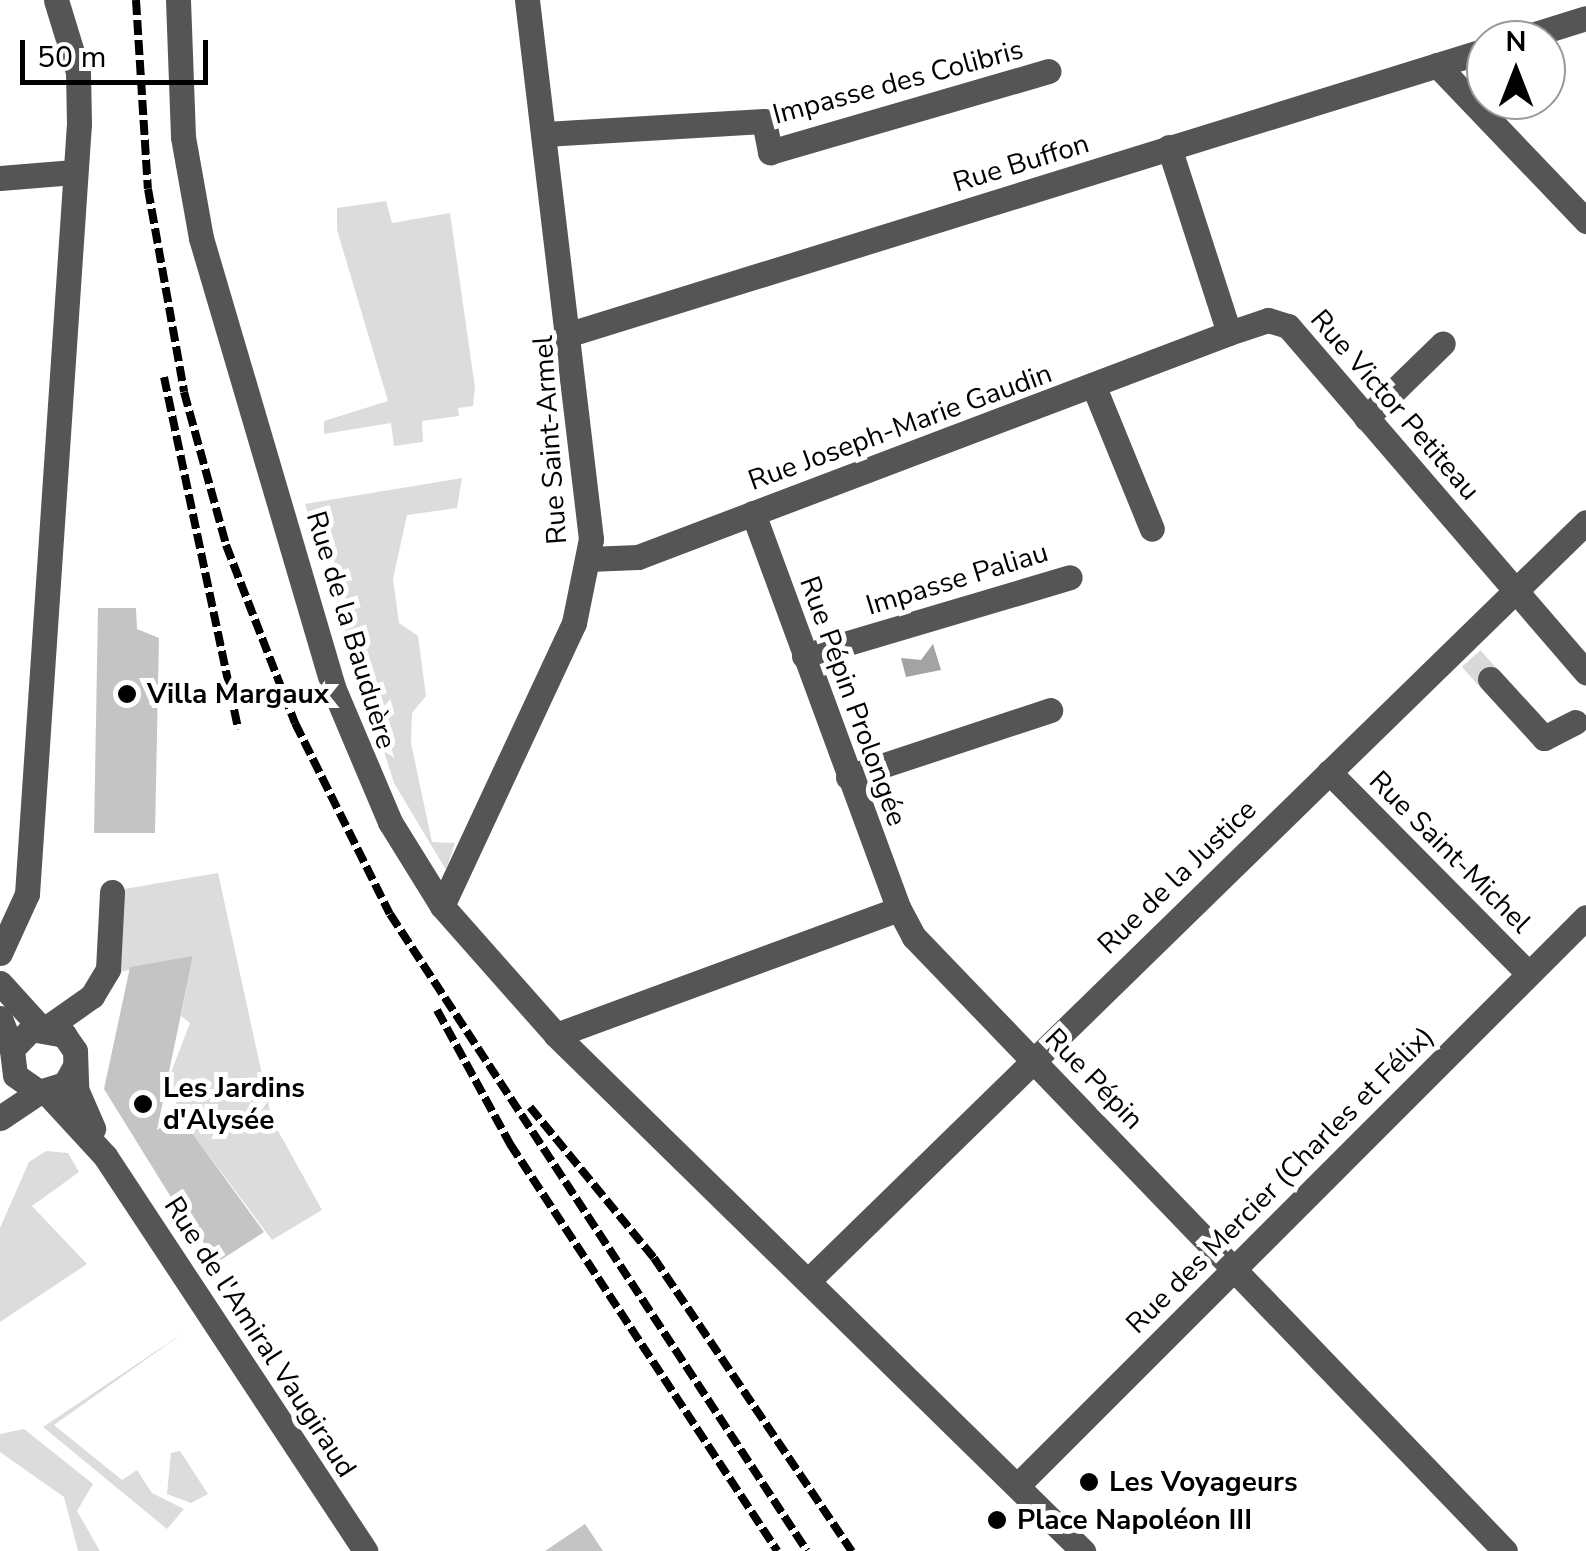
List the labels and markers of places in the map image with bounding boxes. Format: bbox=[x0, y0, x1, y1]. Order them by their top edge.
place label: Villa Margaux bbox=[147, 677, 329, 711]
marker: Villa Margaux bbox=[116, 683, 138, 705]
place label: Les Jardins d'Alysée bbox=[163, 1071, 305, 1137]
marker: Les Jardins d'Alysée bbox=[132, 1093, 154, 1115]
place label: Les Voyageurs bbox=[1109, 1465, 1298, 1499]
marker: Les Voyageurs bbox=[1078, 1471, 1100, 1493]
place label: Place Napoléon III bbox=[1017, 1503, 1252, 1537]
marker: Place Napoléon III bbox=[986, 1509, 1008, 1531]

